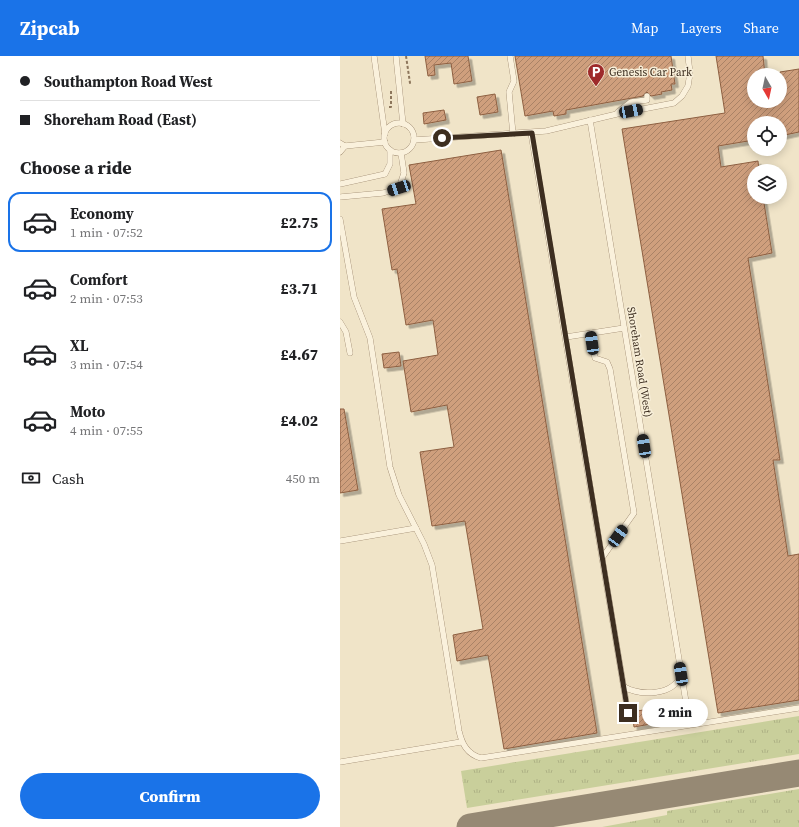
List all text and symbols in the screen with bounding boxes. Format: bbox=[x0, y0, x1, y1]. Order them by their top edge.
text: Zipcab bbox=[20, 15, 80, 41]
text: Map bbox=[631, 18, 658, 38]
text: Layers bbox=[680, 18, 722, 38]
text: Share bbox=[744, 18, 779, 38]
parking icon: Genesis Car Park bbox=[586, 62, 606, 87]
place label: Genesis Car Park bbox=[609, 65, 693, 80]
north arrow bbox=[747, 68, 787, 108]
map controls bbox=[747, 68, 787, 204]
text: Southampton Road West bbox=[44, 71, 212, 92]
car bbox=[618, 103, 644, 119]
text: Shoreham Road (East) bbox=[44, 109, 197, 130]
button: locate bbox=[747, 116, 787, 156]
route start bbox=[433, 129, 451, 147]
text: Choose a ride bbox=[20, 155, 132, 180]
button: layers bbox=[747, 164, 787, 204]
car bbox=[386, 179, 412, 197]
text: Economy bbox=[70, 203, 134, 224]
icon: car bbox=[22, 204, 58, 240]
text: £2.75 bbox=[280, 212, 318, 233]
text: 1 min · 07:52 bbox=[70, 224, 143, 241]
text: Comfort bbox=[70, 269, 128, 290]
icon: car bbox=[22, 270, 58, 306]
text: £3.71 bbox=[280, 278, 318, 299]
text: 2 min · 07:53 bbox=[70, 290, 143, 307]
street label: Shoreham Road (West) bbox=[623, 306, 656, 418]
car bbox=[584, 330, 600, 356]
text: XL bbox=[70, 335, 89, 356]
icon: car bbox=[22, 336, 58, 372]
text: £4.67 bbox=[280, 344, 318, 365]
text: 3 min · 07:54 bbox=[70, 356, 143, 373]
text: Moto bbox=[70, 401, 105, 422]
icon: car bbox=[22, 402, 58, 438]
text: £4.02 bbox=[280, 410, 318, 431]
text: 4 min · 07:55 bbox=[70, 422, 143, 439]
car bbox=[636, 433, 652, 459]
icon: cash bbox=[20, 467, 42, 489]
text: Cash bbox=[52, 468, 84, 489]
text: 450 m bbox=[286, 470, 320, 487]
car bbox=[606, 523, 630, 549]
car bbox=[673, 661, 689, 687]
callout: 2 min bbox=[642, 699, 708, 727]
route end bbox=[619, 704, 637, 722]
text: 2 min bbox=[658, 704, 692, 721]
button: Confirm bbox=[20, 773, 320, 819]

